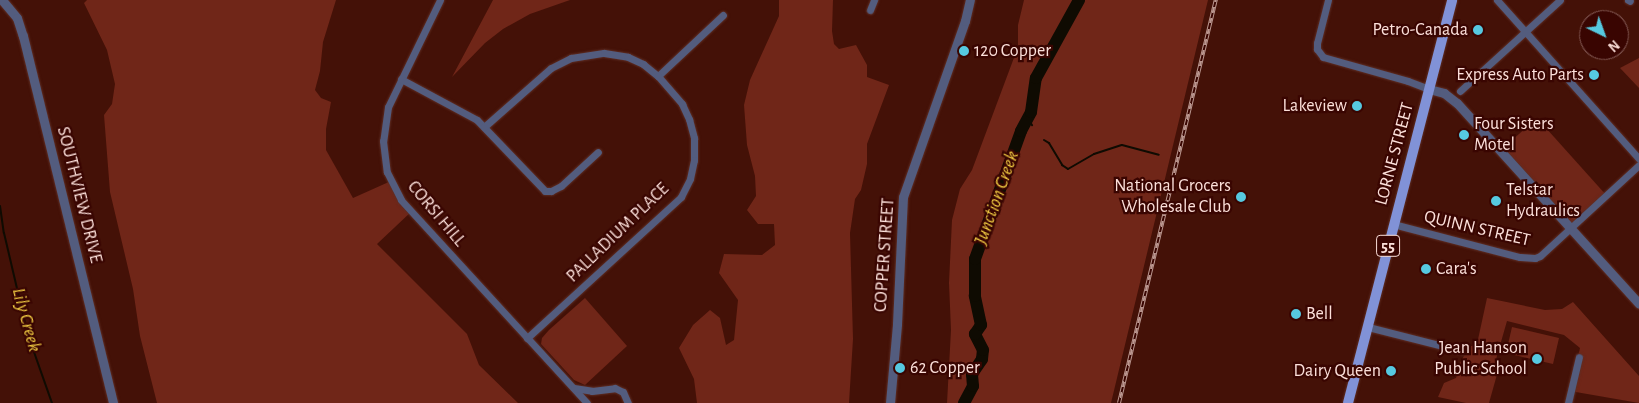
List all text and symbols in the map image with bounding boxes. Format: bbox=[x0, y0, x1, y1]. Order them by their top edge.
north arrow bbox=[1579, 10, 1629, 60]
place label: Petro-Canada bbox=[1372, 19, 1468, 41]
marker: Petro-Canada bbox=[1472, 24, 1484, 36]
text: N bbox=[1605, 37, 1622, 54]
place label: 120 Copper bbox=[974, 40, 1051, 62]
marker: 120 Copper bbox=[958, 45, 970, 57]
place label: Express Auto Parts bbox=[1456, 64, 1584, 86]
marker: Express Auto Parts bbox=[1588, 69, 1600, 81]
place label: Lakeview bbox=[1283, 95, 1347, 117]
marker: Lakeview bbox=[1351, 100, 1363, 112]
street label: LORNE STREET bbox=[1371, 100, 1419, 208]
place label: Four Sisters Motel bbox=[1474, 114, 1554, 156]
street label: SOUTHVIEW DRIVE bbox=[52, 125, 106, 265]
marker: Four Sisters Motel bbox=[1458, 129, 1470, 141]
water label: Junction Creek bbox=[970, 148, 1024, 248]
place label: National Grocers Wholesale Club bbox=[1114, 176, 1231, 218]
street label: CORSI HILL bbox=[402, 177, 470, 251]
street label: PALLADIUM PLACE bbox=[562, 179, 674, 287]
place label: Telstar Hydraulics bbox=[1506, 180, 1580, 222]
marker: National Grocers Wholesale Club bbox=[1235, 191, 1247, 203]
marker: Telstar Hydraulics bbox=[1490, 195, 1502, 207]
street label: COPPER STREET bbox=[870, 197, 900, 313]
street label: QUINN STREET bbox=[1422, 206, 1532, 252]
road number: 55 bbox=[1376, 232, 1400, 260]
place label: Cara's bbox=[1436, 258, 1477, 280]
marker: Cara's bbox=[1420, 263, 1432, 275]
water label: Lily Creek bbox=[7, 285, 45, 355]
place label: Bell bbox=[1306, 303, 1333, 325]
marker: Bell bbox=[1290, 308, 1302, 320]
place label: Jean Hanson Public School bbox=[1434, 338, 1527, 380]
marker: Jean Hanson Public School bbox=[1531, 353, 1543, 365]
place label: 62 Copper bbox=[910, 357, 980, 379]
place label: Dairy Queen bbox=[1293, 360, 1381, 382]
marker: 62 Copper bbox=[894, 362, 906, 374]
marker: Dairy Queen bbox=[1385, 365, 1397, 377]

